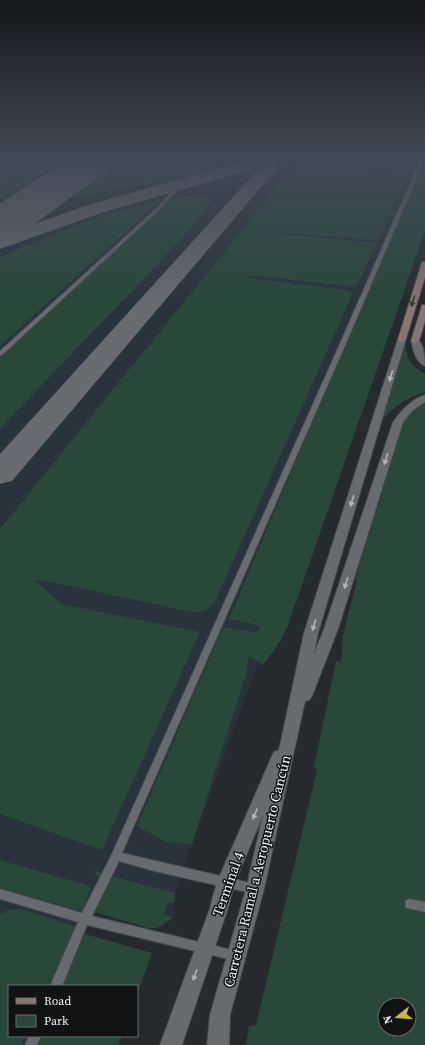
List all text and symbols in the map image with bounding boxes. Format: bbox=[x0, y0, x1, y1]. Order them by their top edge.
one-way arrow bbox=[410, 296, 416, 308]
one-way arrow bbox=[388, 371, 394, 383]
one-way arrow bbox=[383, 454, 389, 466]
one-way arrow bbox=[349, 495, 355, 507]
one-way arrow bbox=[343, 577, 349, 589]
one-way arrow bbox=[311, 619, 317, 631]
street label: Carretera Ramal a Aeropuerto Cancún bbox=[218, 752, 296, 989]
one-way arrow bbox=[252, 808, 258, 819]
street label: Terminal 4 bbox=[207, 849, 249, 919]
one-way arrow bbox=[192, 969, 198, 981]
legend bbox=[8, 985, 138, 1037]
text: Road bbox=[44, 993, 71, 1009]
north arrow bbox=[377, 997, 417, 1037]
text: Park bbox=[44, 1013, 69, 1029]
text: N bbox=[380, 1014, 396, 1026]

